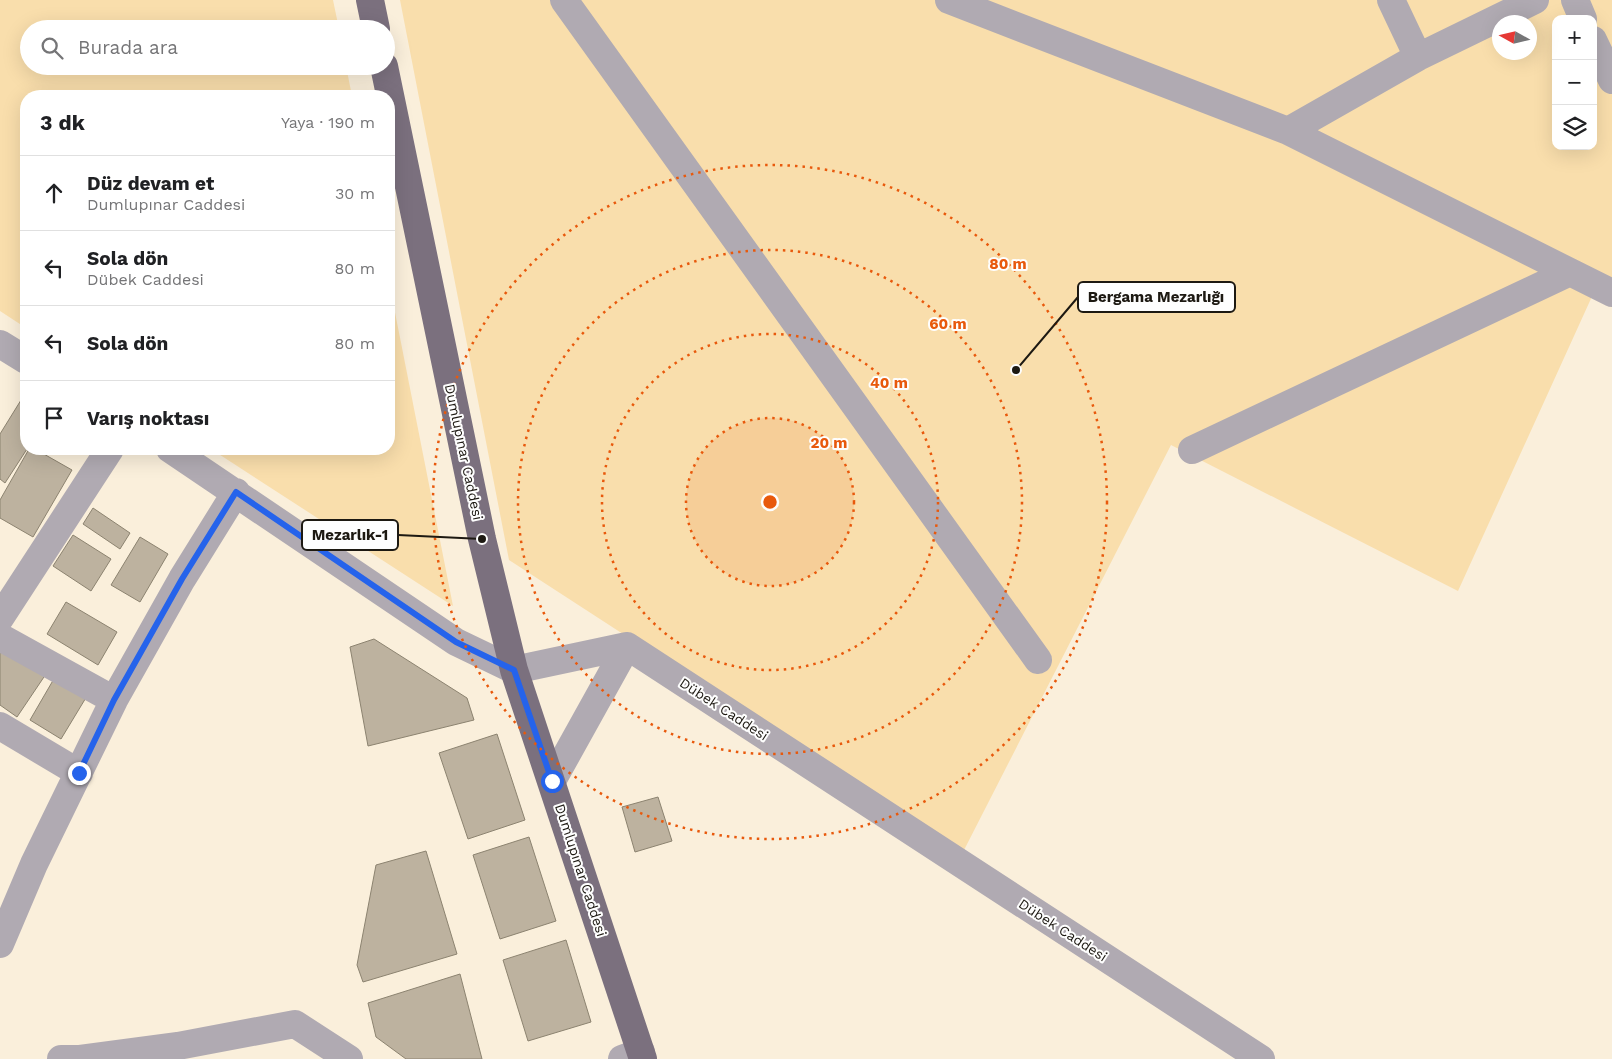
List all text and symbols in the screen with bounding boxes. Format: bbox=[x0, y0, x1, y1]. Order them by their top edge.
north arrow bbox=[1492, 15, 1537, 60]
map controls bbox=[1552, 15, 1597, 150]
button: + bbox=[1552, 15, 1597, 60]
search box bbox=[20, 20, 395, 75]
icon: search bbox=[38, 34, 66, 62]
text: Burada ara bbox=[78, 36, 178, 59]
button: − bbox=[1552, 60, 1597, 105]
button: layers bbox=[1552, 105, 1597, 150]
text: 3 dk bbox=[40, 110, 85, 135]
text: Yaya · 190 m bbox=[281, 113, 375, 132]
text: Düz devam et bbox=[87, 172, 214, 195]
icon: ahead bbox=[40, 179, 68, 207]
text: 30 m bbox=[335, 184, 375, 203]
text: Dumlupınar Caddesi bbox=[87, 195, 245, 214]
text: Sola dön bbox=[87, 247, 168, 270]
icon: left bbox=[40, 254, 68, 282]
text: 80 m bbox=[989, 255, 1027, 273]
text: 80 m bbox=[334, 259, 375, 278]
text: Dübek Caddesi bbox=[87, 270, 204, 289]
callout: Bergama Mezarlığı bbox=[1078, 282, 1235, 312]
text: Bergama Mezarlığı bbox=[1088, 288, 1224, 306]
text: 60 m bbox=[929, 315, 967, 333]
icon: left bbox=[40, 329, 68, 357]
text: Sola dön bbox=[87, 332, 168, 355]
text: 80 m bbox=[334, 334, 375, 353]
text: 40 m bbox=[870, 374, 908, 392]
street label: Dumlupınar Caddesi bbox=[442, 383, 486, 521]
icon: arrive bbox=[40, 404, 68, 432]
text: Varış noktası bbox=[87, 407, 209, 430]
text: 20 m bbox=[810, 434, 848, 452]
centre of rings bbox=[761, 493, 779, 511]
callout: Mezarlık-1 bbox=[302, 520, 398, 550]
text: Mezarlık-1 bbox=[312, 526, 388, 544]
street label: Dübek Caddesi bbox=[677, 674, 771, 744]
route end bbox=[68, 762, 91, 785]
route start bbox=[541, 770, 564, 793]
street label: Dumlupınar Caddesi bbox=[552, 802, 610, 938]
street label: Dübek Caddesi bbox=[1016, 895, 1110, 965]

